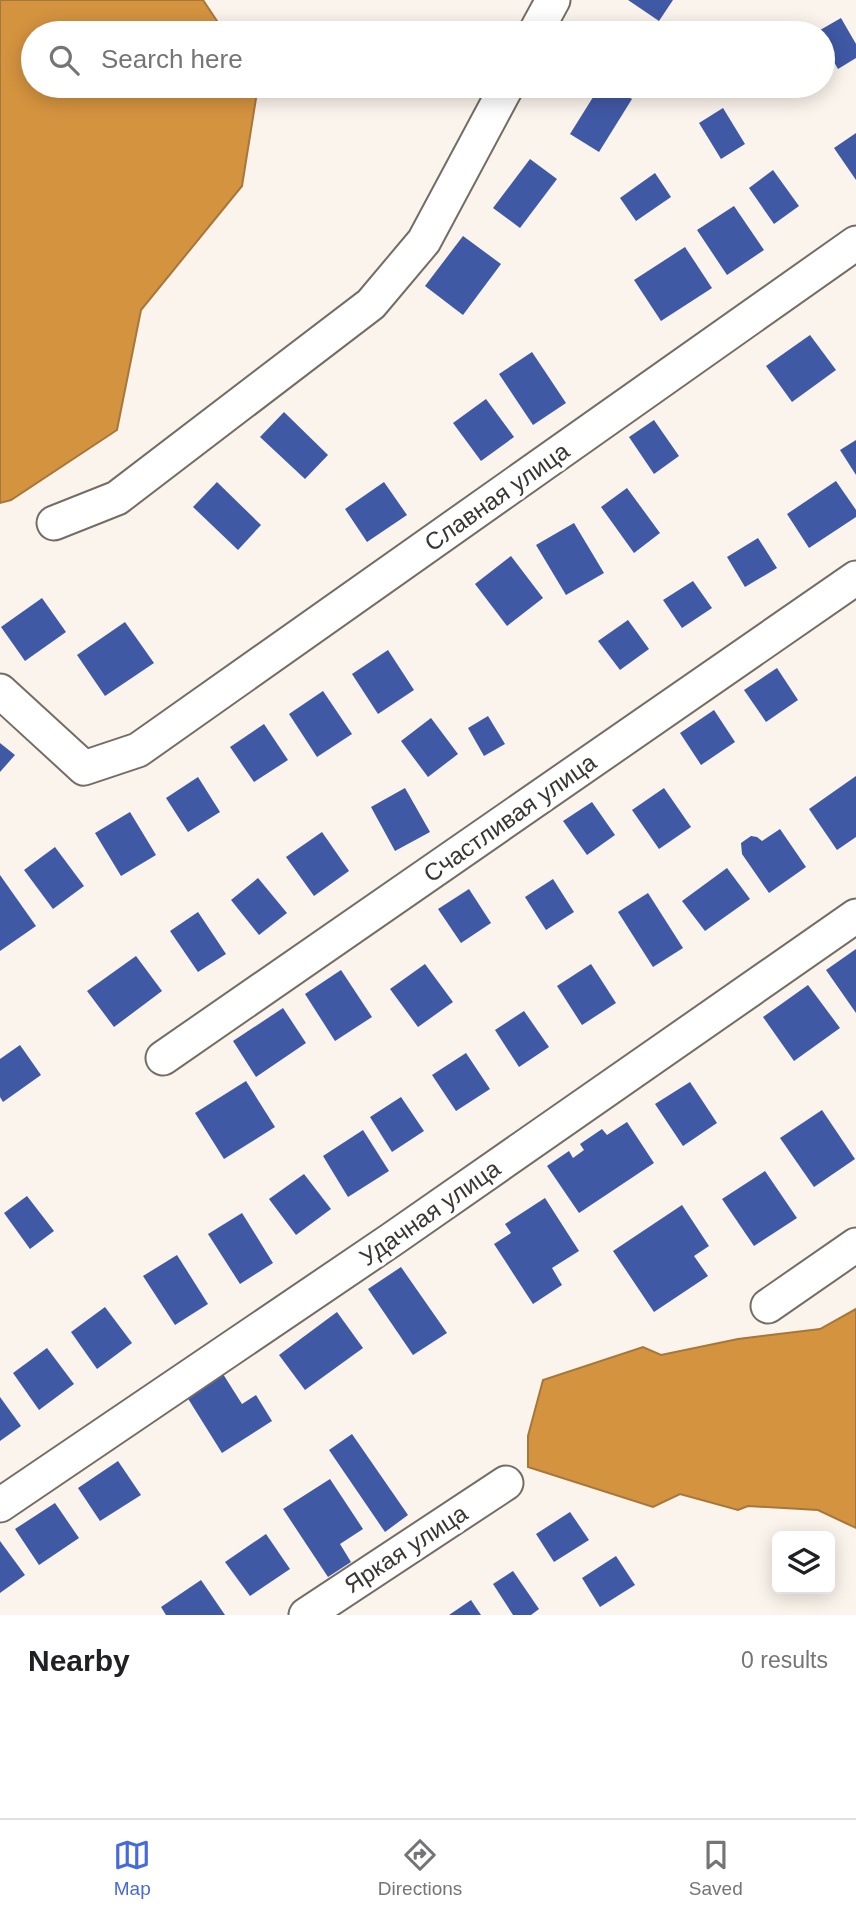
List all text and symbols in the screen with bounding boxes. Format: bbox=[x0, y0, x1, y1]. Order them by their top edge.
search box bbox=[21, 21, 835, 98]
icon: search bbox=[45, 41, 83, 79]
text: Search here bbox=[101, 44, 243, 74]
street label: Славная улица bbox=[419, 437, 574, 556]
street label: Счастливая улица bbox=[418, 748, 602, 887]
street label: Удачная улица bbox=[354, 1154, 506, 1271]
street label: Яркая улица bbox=[339, 1499, 473, 1598]
map controls bbox=[772, 1531, 835, 1594]
button: layers bbox=[772, 1531, 835, 1594]
text: Nearby bbox=[28, 1644, 130, 1677]
text: 0 results bbox=[741, 1647, 828, 1673]
tab: Map bbox=[113, 1836, 151, 1900]
tab: Directions bbox=[378, 1836, 462, 1900]
tab: Saved bbox=[689, 1836, 743, 1900]

